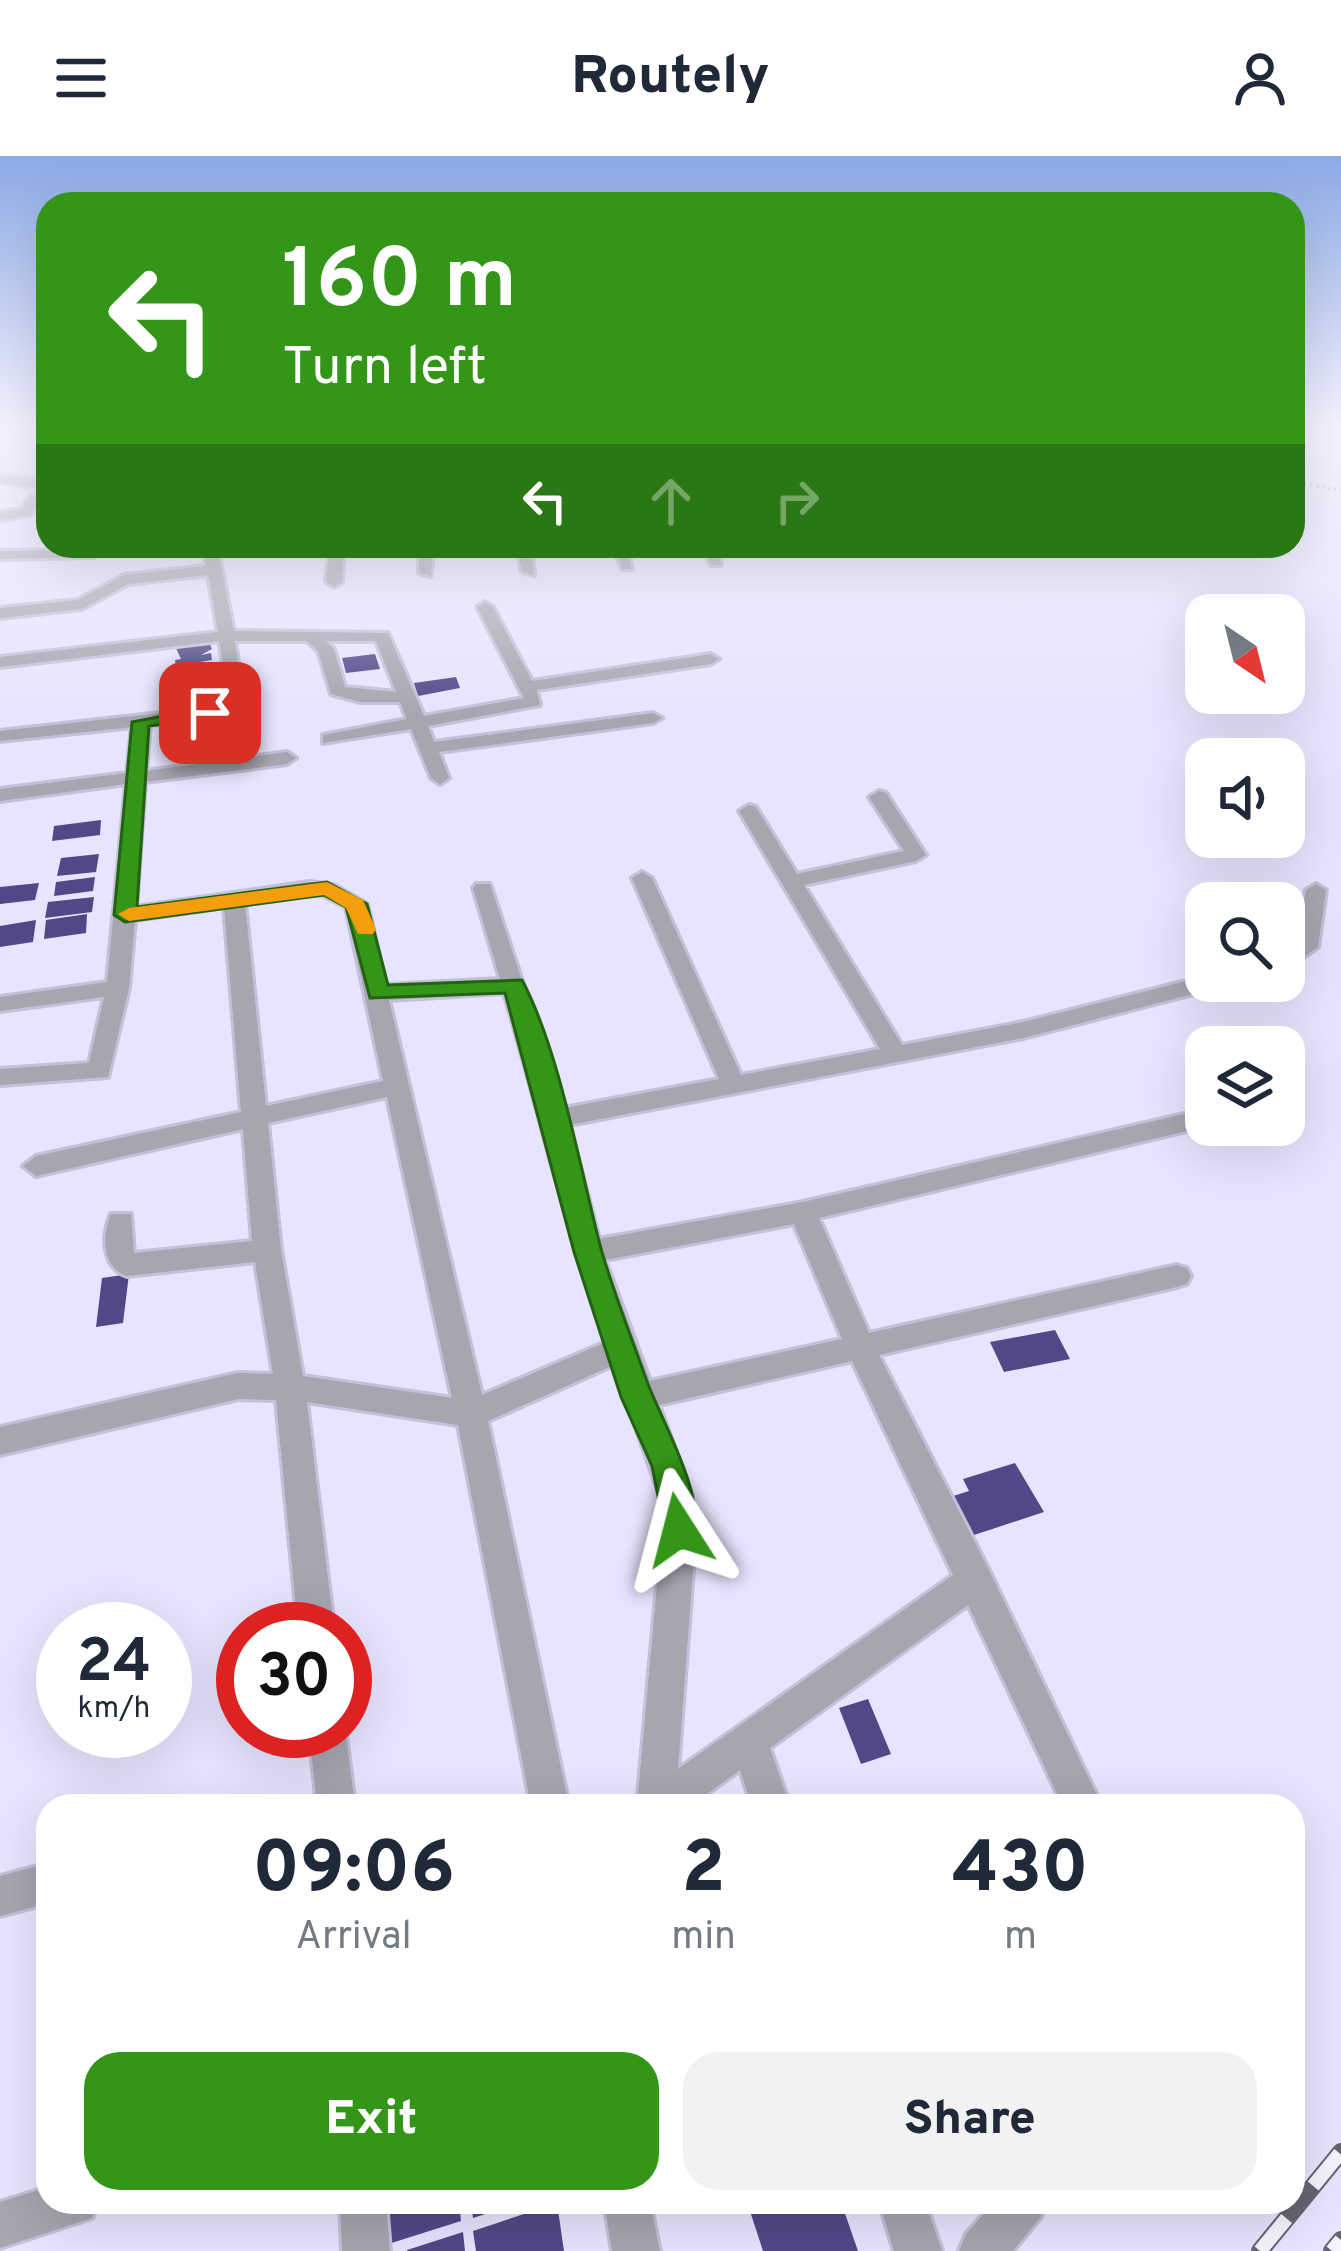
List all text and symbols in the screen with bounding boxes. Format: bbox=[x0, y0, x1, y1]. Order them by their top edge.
text: Routely bbox=[571, 44, 770, 113]
icon: menu bbox=[48, 45, 114, 111]
icon: person bbox=[1227, 45, 1293, 111]
text: 160 m bbox=[282, 231, 517, 337]
icon: left bbox=[84, 240, 240, 396]
text: Turn left bbox=[282, 335, 487, 404]
icon: left bbox=[512, 468, 578, 534]
icon: ahead bbox=[638, 468, 704, 534]
icon: right bbox=[764, 468, 830, 534]
north arrow bbox=[1185, 594, 1305, 714]
map controls bbox=[1185, 594, 1305, 1146]
pin bbox=[159, 662, 261, 764]
icon: arrive bbox=[177, 680, 243, 746]
button: sound bbox=[1185, 738, 1305, 858]
button: search bbox=[1185, 882, 1305, 1002]
button: layers bbox=[1185, 1026, 1305, 1146]
position arrow bbox=[616, 1467, 742, 1593]
speed limit sign: 30 bbox=[216, 1602, 372, 1758]
text: 24 bbox=[76, 1627, 152, 1703]
text: km/h bbox=[78, 1691, 150, 1728]
text: 09:06 bbox=[252, 1826, 455, 1918]
text: 2 bbox=[682, 1826, 726, 1918]
text: 430 bbox=[952, 1826, 1089, 1918]
text: Arrival bbox=[295, 1914, 412, 1963]
text: min bbox=[671, 1914, 736, 1963]
text: m bbox=[1004, 1914, 1037, 1963]
button: Exit bbox=[84, 2052, 659, 2190]
button: Share bbox=[683, 2052, 1257, 2190]

